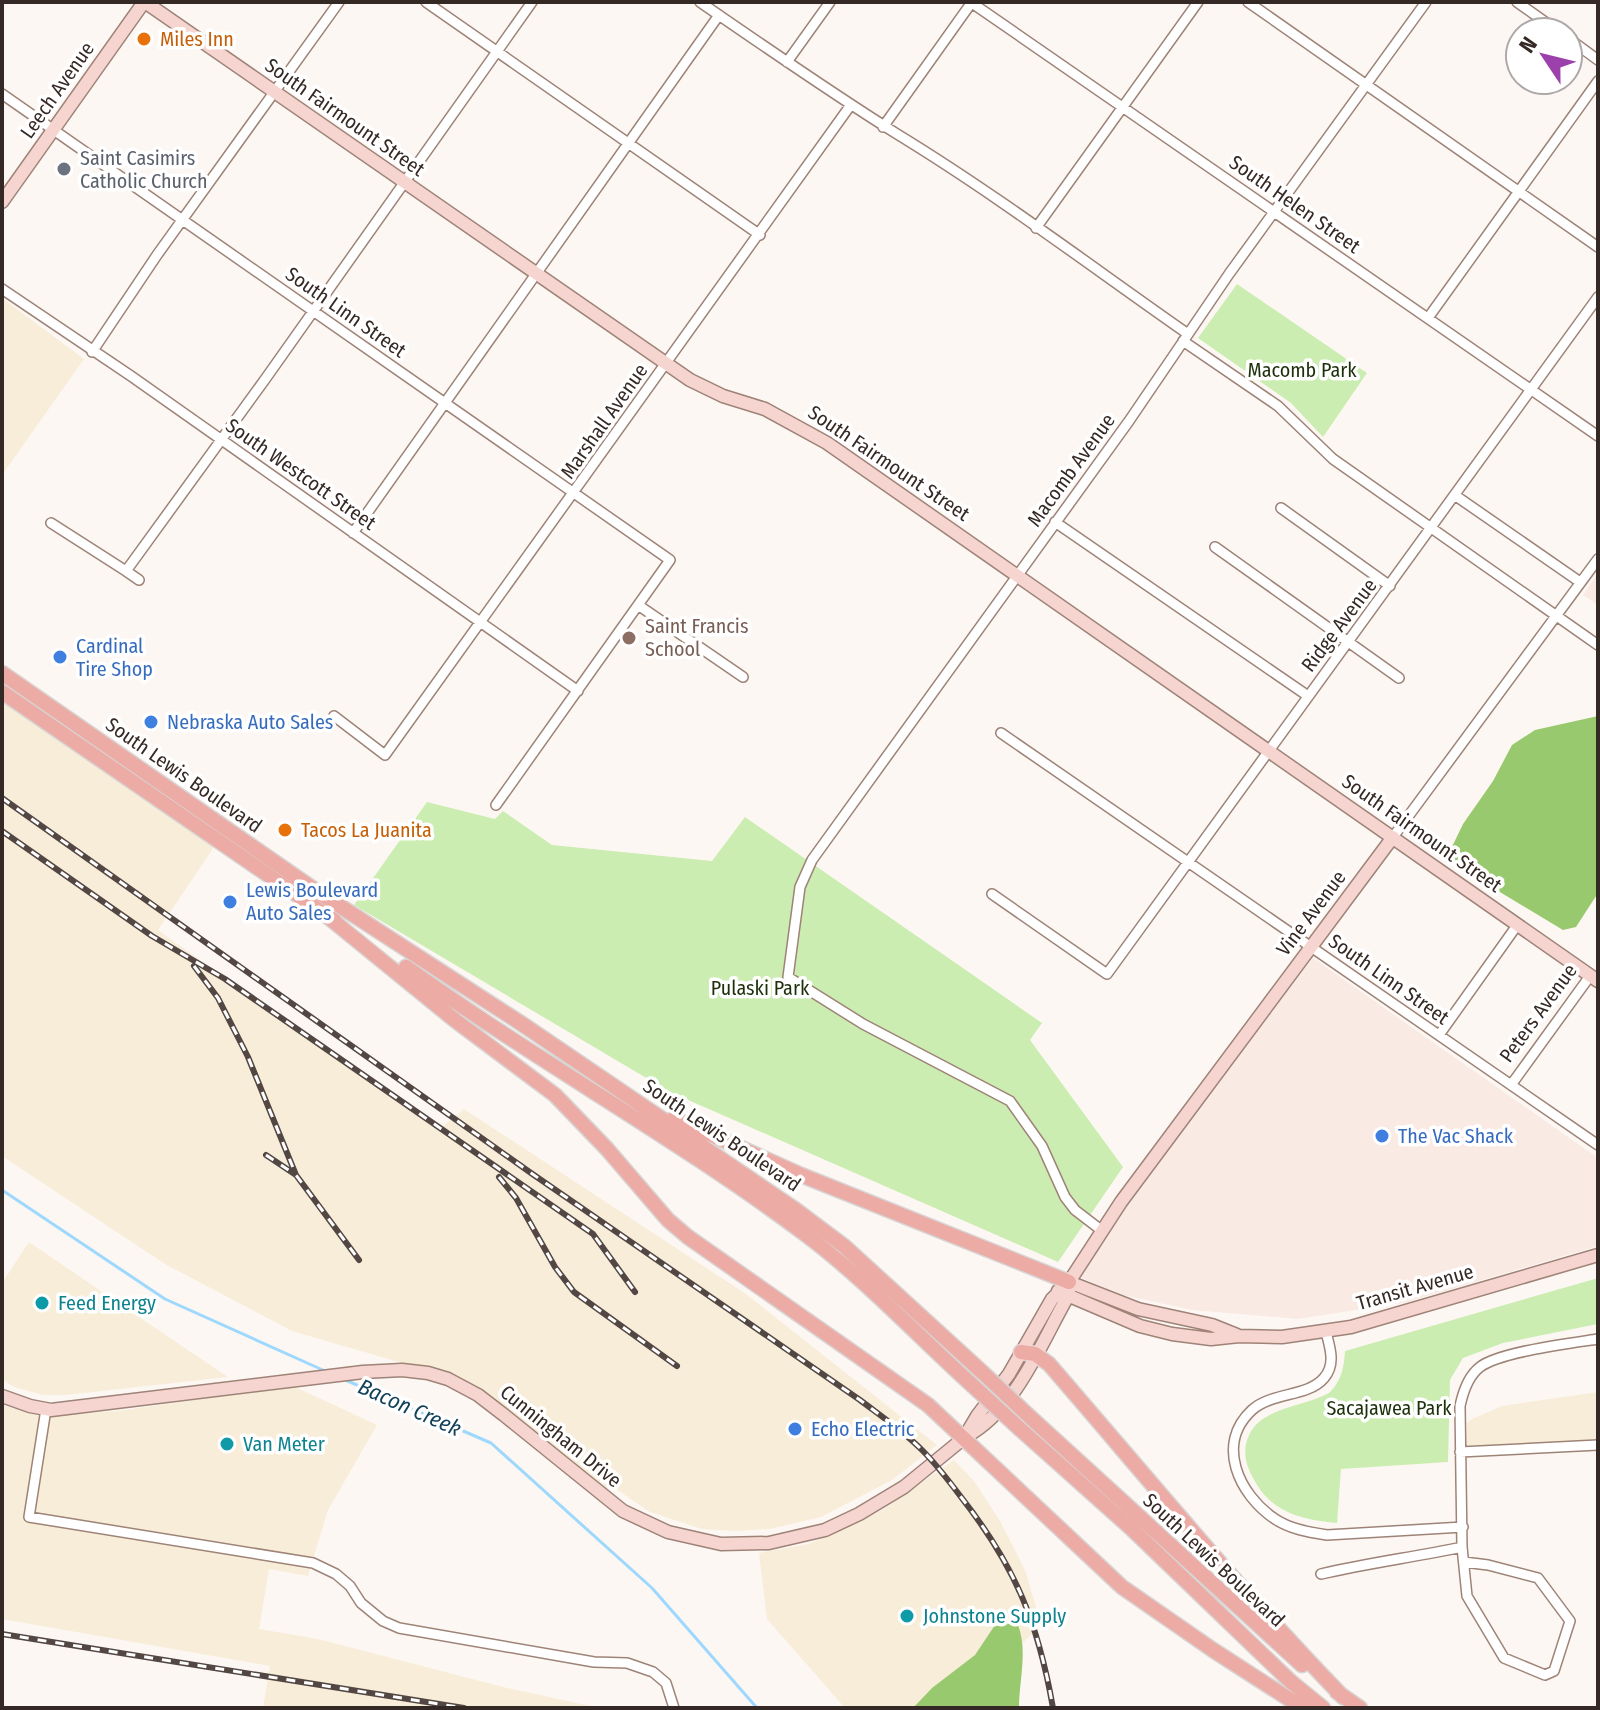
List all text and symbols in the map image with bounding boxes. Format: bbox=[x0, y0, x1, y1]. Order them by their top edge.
north arrow bbox=[1504, 16, 1584, 96]
place label: Miles Inn bbox=[160, 27, 234, 51]
marker: Miles Inn bbox=[135, 30, 153, 48]
text: N bbox=[1513, 32, 1543, 58]
street label: Leech Avenue bbox=[15, 37, 99, 143]
street label: South Fairmount Street bbox=[261, 53, 430, 181]
place label: Saint Casimirs Catholic Church bbox=[80, 146, 207, 193]
street label: South Helen Street bbox=[1225, 150, 1365, 258]
marker: Saint Casimirs Catholic Church bbox=[55, 160, 73, 178]
street label: South Linn Street bbox=[281, 262, 411, 363]
park label: Macomb Park bbox=[1248, 358, 1357, 382]
street label: Marshall Avenue bbox=[556, 359, 652, 483]
street label: South Fairmount Street bbox=[804, 400, 975, 526]
street label: Macomb Avenue bbox=[1022, 409, 1120, 531]
street label: South Westcott Street bbox=[221, 413, 381, 535]
street label: Ridge Avenue bbox=[1296, 574, 1382, 676]
place label: Saint Francis School bbox=[645, 614, 748, 661]
marker: Saint Francis School bbox=[620, 629, 638, 647]
place label: Cardinal Tire Shop bbox=[76, 634, 153, 681]
marker: Cardinal Tire Shop bbox=[51, 648, 69, 666]
place label: Nebraska Auto Sales bbox=[167, 710, 333, 734]
street label: South Lewis Boulevard bbox=[101, 712, 267, 838]
marker: Nebraska Auto Sales bbox=[142, 713, 160, 731]
street label: South Fairmount Street bbox=[1338, 769, 1507, 897]
place label: Tacos La Juanita bbox=[301, 818, 432, 842]
marker: Tacos La Juanita bbox=[276, 821, 294, 839]
street label: Vine Avenue bbox=[1271, 866, 1351, 960]
place label: Lewis Boulevard Auto Sales bbox=[246, 878, 378, 925]
marker: Lewis Boulevard Auto Sales bbox=[221, 893, 239, 911]
street label: South Linn Street bbox=[1324, 929, 1454, 1030]
street label: Peters Avenue bbox=[1494, 959, 1582, 1067]
park label: Pulaski Park bbox=[711, 976, 810, 1000]
street label: South Lewis Boulevard bbox=[639, 1073, 805, 1197]
place label: The Vac Shack bbox=[1398, 1124, 1514, 1148]
marker: The Vac Shack bbox=[1373, 1127, 1391, 1145]
street label: Transit Avenue bbox=[1354, 1259, 1476, 1315]
place label: Feed Energy bbox=[58, 1291, 156, 1315]
marker: Feed Energy bbox=[33, 1294, 51, 1312]
water label: Bacon Creek bbox=[354, 1373, 466, 1442]
street label: Cunningham Drive bbox=[496, 1380, 626, 1492]
park label: Sacajawea Park bbox=[1326, 1396, 1452, 1420]
place label: Echo Electric bbox=[811, 1417, 915, 1441]
marker: Echo Electric bbox=[786, 1420, 804, 1438]
place label: Van Meter bbox=[243, 1432, 325, 1456]
marker: Van Meter bbox=[218, 1435, 236, 1453]
street label: South Lewis Boulevard bbox=[1138, 1488, 1290, 1632]
place label: Johnstone Supply bbox=[923, 1604, 1066, 1628]
marker: Johnstone Supply bbox=[898, 1607, 916, 1625]

